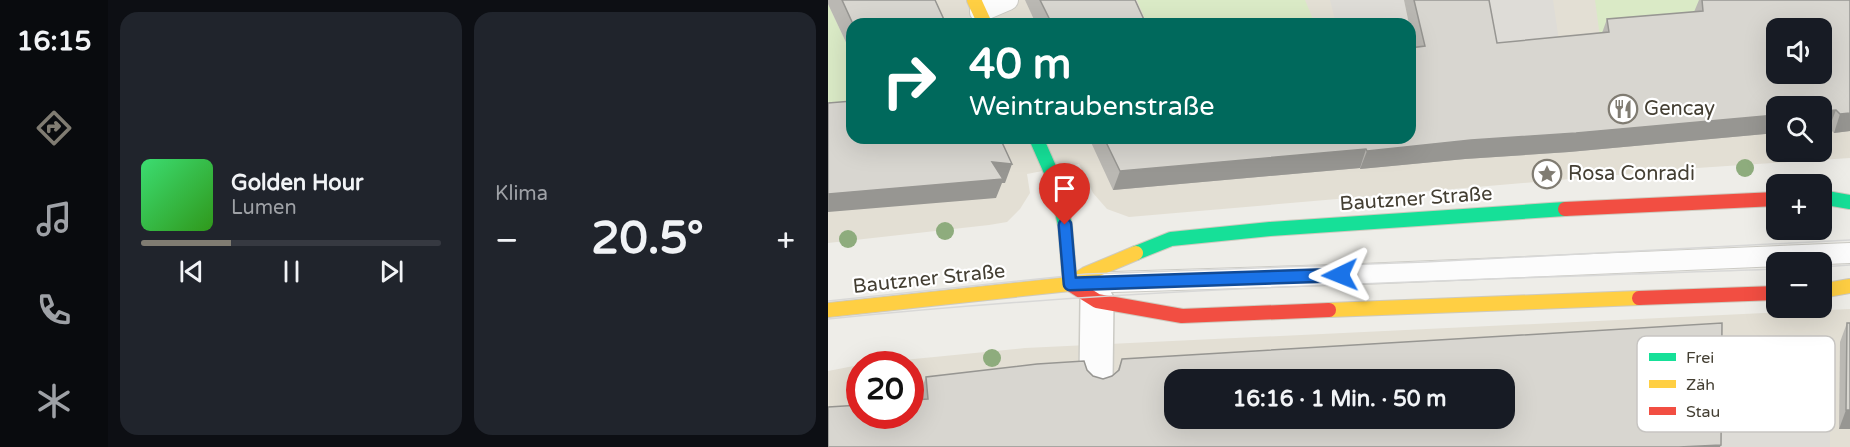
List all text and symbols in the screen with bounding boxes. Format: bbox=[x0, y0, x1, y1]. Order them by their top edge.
map controls bbox=[1766, 18, 1832, 318]
button: sound bbox=[1766, 18, 1832, 84]
text: 16:15 bbox=[17, 25, 91, 58]
text: 40 m bbox=[969, 39, 1071, 90]
icon: right bbox=[870, 42, 948, 120]
text: Weintraubenstraße bbox=[969, 90, 1215, 123]
restaurant icon: Gencay bbox=[1607, 93, 1639, 125]
button: search bbox=[1766, 96, 1832, 162]
place label: Gencay bbox=[1644, 97, 1715, 121]
icon: directions bbox=[33, 107, 75, 149]
place icon: Rosa Conradi bbox=[1531, 158, 1563, 190]
place label: Rosa Conradi bbox=[1568, 162, 1695, 186]
pin bbox=[1039, 163, 1090, 225]
text: Golden Hour bbox=[231, 170, 363, 196]
icon: arrive bbox=[1048, 172, 1081, 205]
button: + bbox=[1766, 174, 1832, 240]
text: Klima bbox=[495, 182, 548, 206]
street label: Bautzner Straße bbox=[1339, 182, 1493, 216]
text: Lumen bbox=[231, 196, 297, 220]
icon: music bbox=[33, 198, 75, 240]
text: 20.5° bbox=[591, 212, 704, 266]
text: − bbox=[495, 221, 519, 260]
text: + bbox=[776, 221, 795, 260]
position arrow bbox=[1308, 243, 1372, 307]
button: − bbox=[1766, 252, 1832, 318]
icon: previous bbox=[175, 255, 208, 288]
icon: pause bbox=[275, 255, 308, 288]
icon: next bbox=[375, 255, 408, 288]
street label: Bautzner Straße bbox=[852, 259, 1006, 299]
icon: phone bbox=[33, 289, 75, 331]
legend bbox=[1637, 336, 1835, 432]
text: Frei bbox=[1686, 348, 1714, 368]
speed limit sign: 20 bbox=[846, 351, 924, 429]
text: Zäh bbox=[1686, 375, 1715, 395]
icon: climate bbox=[33, 380, 75, 422]
text: 16:16 · 1 Min. · 50 m bbox=[1232, 386, 1447, 412]
text: Stau bbox=[1686, 402, 1720, 422]

